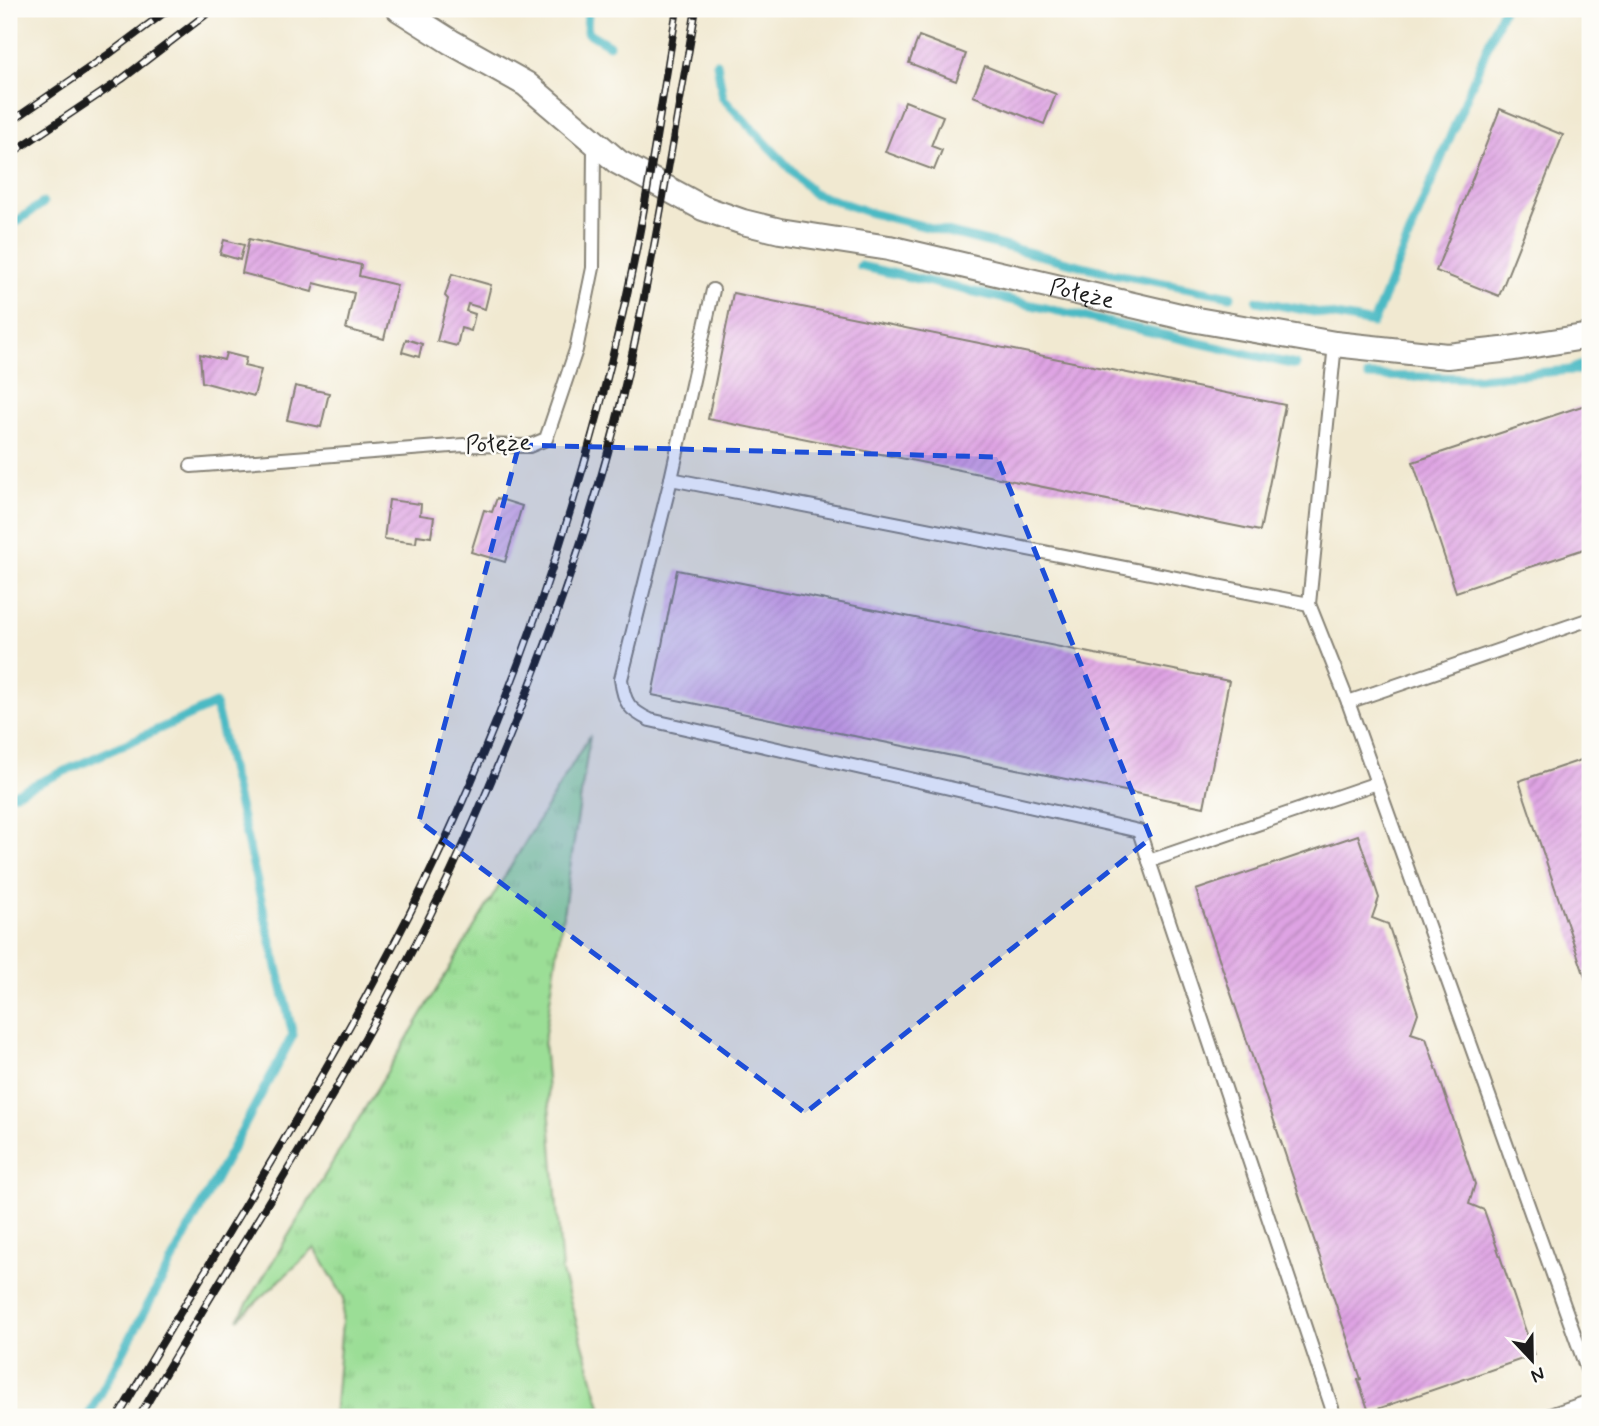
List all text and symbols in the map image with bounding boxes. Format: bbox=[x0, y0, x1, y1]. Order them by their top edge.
street label: Połęże bbox=[1046, 272, 1118, 317]
street label: Połęże bbox=[465, 427, 532, 462]
north arrow bbox=[1498, 1324, 1568, 1394]
text: N bbox=[1527, 1360, 1548, 1388]

